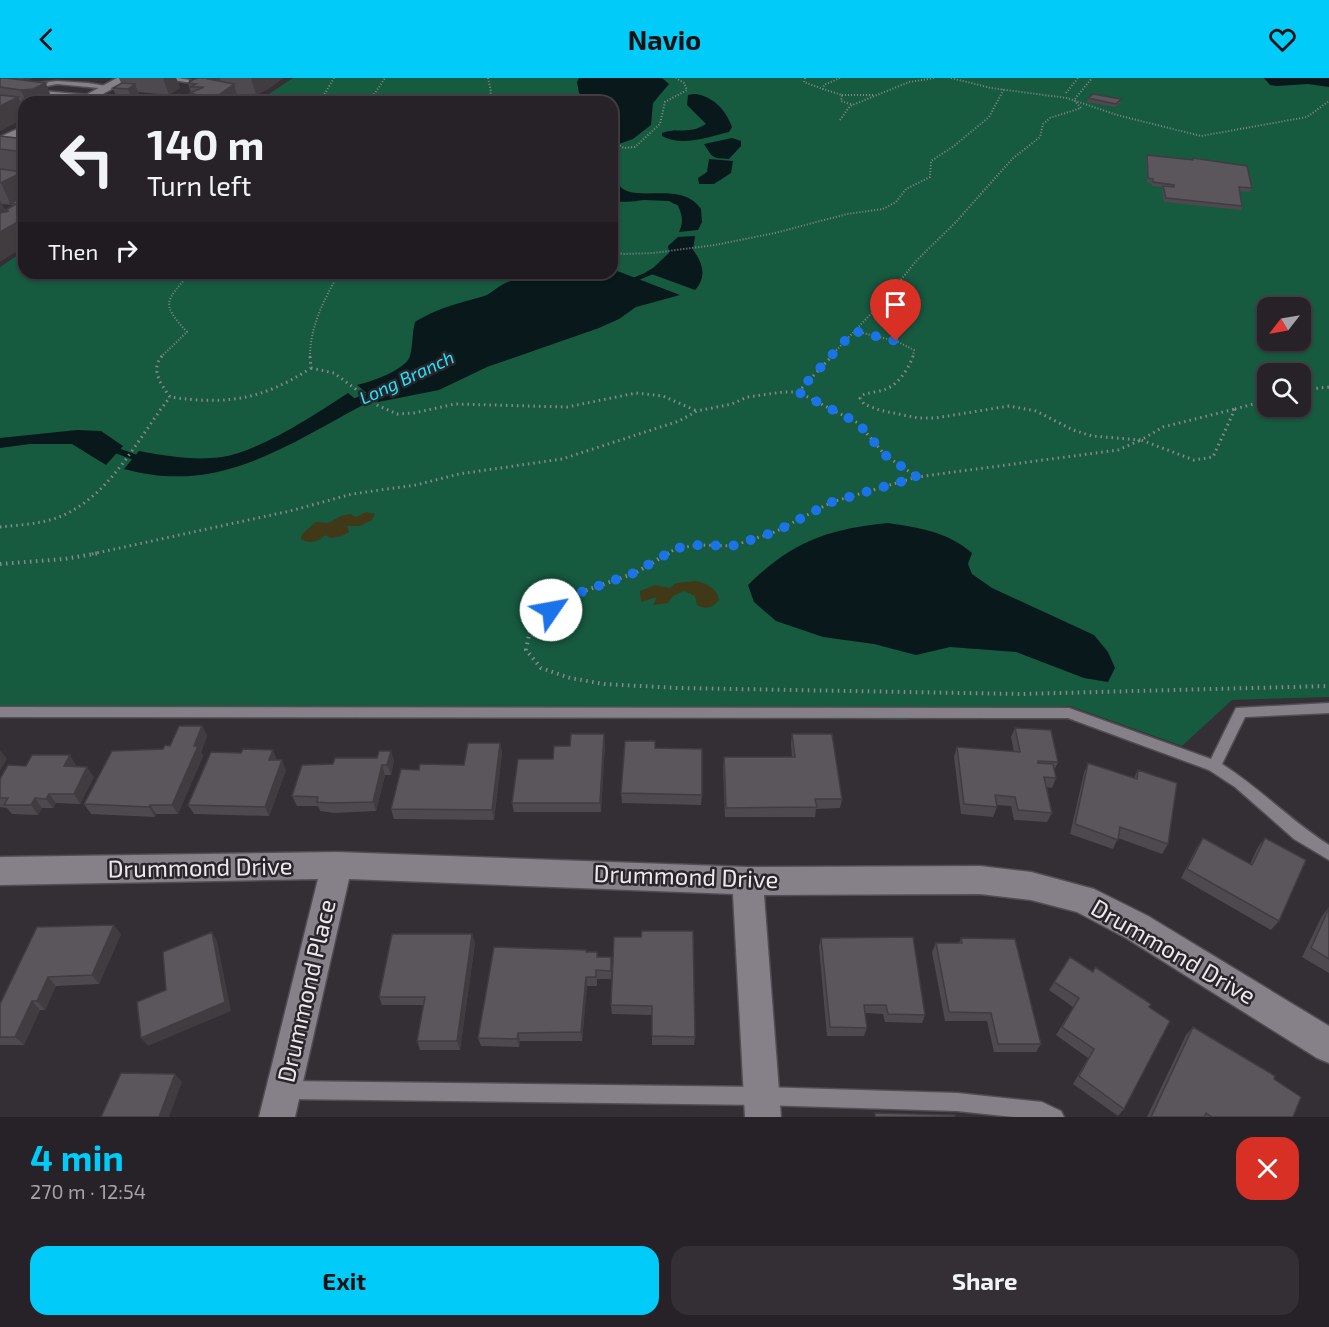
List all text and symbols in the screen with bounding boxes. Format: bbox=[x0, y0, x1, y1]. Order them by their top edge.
icon: back bbox=[30, 23, 63, 56]
text: Navio bbox=[628, 23, 701, 55]
icon: heart bbox=[1266, 23, 1299, 56]
text: 140 m bbox=[147, 118, 264, 168]
icon: left bbox=[48, 120, 126, 198]
text: Turn left bbox=[147, 169, 251, 201]
icon: right bbox=[110, 234, 143, 267]
text: Then bbox=[48, 238, 98, 264]
pin bbox=[870, 279, 921, 341]
icon: arrive bbox=[879, 288, 912, 321]
north arrow bbox=[1257, 297, 1311, 351]
map controls bbox=[1257, 297, 1311, 417]
water label: Long Branch bbox=[356, 346, 457, 409]
button: search bbox=[1257, 363, 1311, 417]
position arrow bbox=[519, 578, 583, 642]
street label: Drummond Drive bbox=[107, 850, 293, 883]
street label: Drummond Drive bbox=[593, 858, 779, 893]
street label: Drummond Drive bbox=[1086, 892, 1261, 1009]
street label: Drummond Place bbox=[270, 896, 341, 1085]
text: 4 min bbox=[30, 1135, 124, 1178]
button: close bbox=[1236, 1137, 1299, 1200]
text: 270 m · 12:54 bbox=[30, 1179, 146, 1203]
button: Exit bbox=[30, 1246, 659, 1315]
button: Share bbox=[671, 1246, 1299, 1315]

